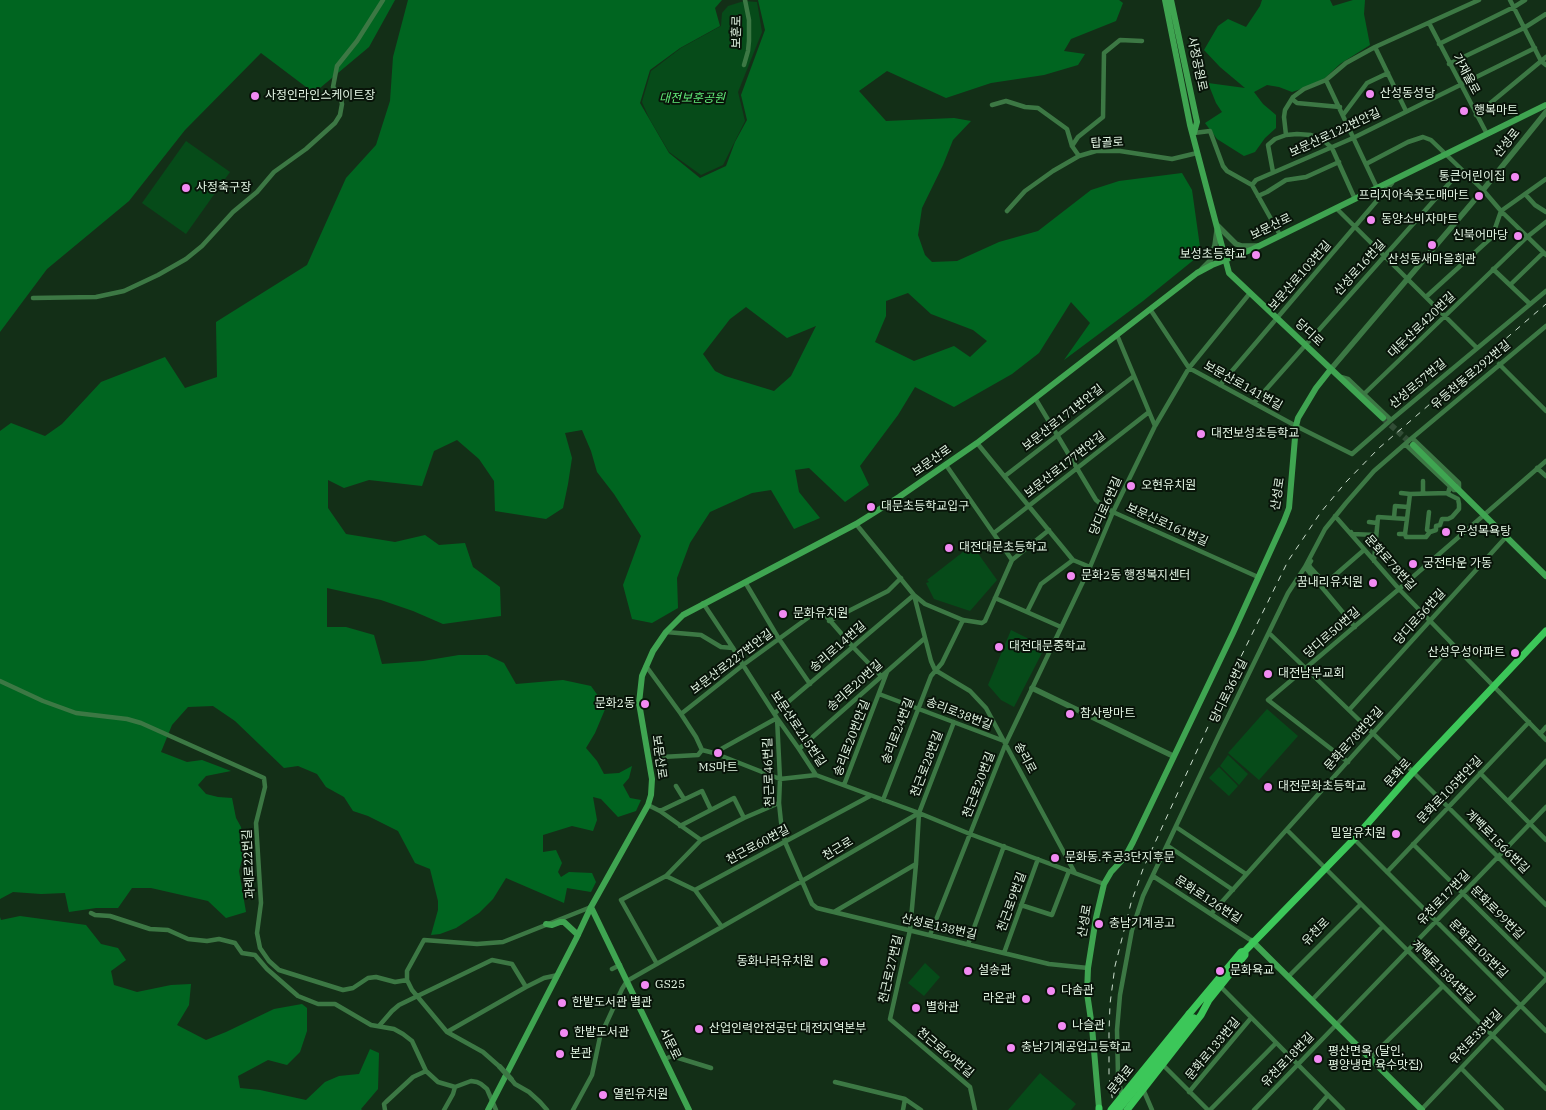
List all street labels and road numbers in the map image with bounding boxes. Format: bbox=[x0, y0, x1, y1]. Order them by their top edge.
street label: 보훈로 bbox=[730, 15, 744, 49]
street label: 사정공원로 bbox=[1184, 36, 1210, 92]
street label: 가재울로 bbox=[1449, 51, 1483, 97]
street label: 보문산로122번안길 bbox=[1287, 106, 1383, 160]
street label: 산성로 bbox=[1491, 126, 1523, 160]
street label: 탑골로 bbox=[1090, 135, 1124, 151]
street label: 보문산로 bbox=[1248, 211, 1294, 243]
street label: 산성로16번길 bbox=[1331, 237, 1389, 299]
street label: 보문산로103번길 bbox=[1266, 238, 1334, 314]
street label: 대둔산로420번길 bbox=[1385, 289, 1459, 361]
street label: 당디로 bbox=[1292, 316, 1326, 350]
street label: 유등천동로292번길 bbox=[1428, 338, 1514, 412]
street label: 산성로57번길 bbox=[1387, 356, 1449, 412]
street label: 보문산로141번길 bbox=[1201, 358, 1285, 414]
street label: 보문산로171번안길 bbox=[1020, 382, 1106, 454]
street label: 보문산로177번안길 bbox=[1022, 429, 1108, 501]
street label: 보문산로 bbox=[910, 442, 954, 480]
street label: 당디로6번길 bbox=[1087, 475, 1125, 537]
street label: 산성로 bbox=[1268, 477, 1288, 511]
street label: 보문산로161번길 bbox=[1124, 501, 1210, 549]
street label: 문화로78번길 bbox=[1361, 532, 1419, 594]
street label: 당디로56번길 bbox=[1391, 586, 1449, 648]
street label: 당디로50번길 bbox=[1301, 605, 1363, 661]
street label: 송리로14번길 bbox=[807, 619, 869, 675]
street label: 보문산로227번안길 bbox=[688, 626, 776, 698]
street label: 송리로20번길 bbox=[824, 657, 886, 715]
street label: 당디로36번길 bbox=[1207, 657, 1251, 725]
street label: 보문산로215번길 bbox=[767, 689, 829, 769]
street label: 송리로38번길 bbox=[924, 695, 994, 733]
street label: 송리로24번길 bbox=[879, 696, 917, 766]
street label: 송리로20번안길 bbox=[831, 698, 873, 778]
street label: 문화로78번안길 bbox=[1322, 704, 1386, 774]
street label: 천근로28번길 bbox=[908, 729, 946, 799]
street label: 보문산로 bbox=[649, 734, 669, 780]
street label: 천근로46번길 bbox=[761, 737, 777, 807]
street label: 송리로 bbox=[1011, 740, 1039, 776]
street label: 천근로20번길 bbox=[960, 750, 998, 820]
street label: 문화로105번안길 bbox=[1414, 753, 1486, 827]
street label: 문화로 bbox=[1382, 756, 1414, 790]
street label: 계백로1566번길 bbox=[1462, 807, 1532, 877]
street label: 천근로60번길 bbox=[724, 822, 792, 868]
street label: 과례로22번길 bbox=[240, 829, 258, 899]
street label: 천근로 bbox=[820, 834, 856, 864]
street label: 유천로17번길 bbox=[1415, 868, 1473, 928]
street label: 천근로9번길 bbox=[995, 870, 1029, 934]
street label: 문화로126번길 bbox=[1172, 873, 1244, 927]
street label: 문화로99번길 bbox=[1467, 883, 1527, 943]
street label: 산성로 bbox=[1075, 903, 1095, 939]
street label: 산성로138번길 bbox=[900, 911, 978, 943]
street label: 유천로 bbox=[1299, 915, 1333, 949]
street label: 문화로105번길 bbox=[1446, 917, 1510, 981]
street label: 천근로27번길 bbox=[876, 933, 906, 1005]
street label: 계백로1584번길 bbox=[1408, 937, 1478, 1007]
street label: 유천로33번길 bbox=[1447, 1007, 1505, 1067]
street label: 문화로133번길 bbox=[1183, 1015, 1243, 1083]
street label: 천근로69번길 bbox=[914, 1025, 976, 1081]
street label: 서문로 bbox=[656, 1026, 684, 1062]
street label: 유천로18번길 bbox=[1259, 1030, 1317, 1090]
street label: 문화로 bbox=[1105, 1063, 1137, 1097]

